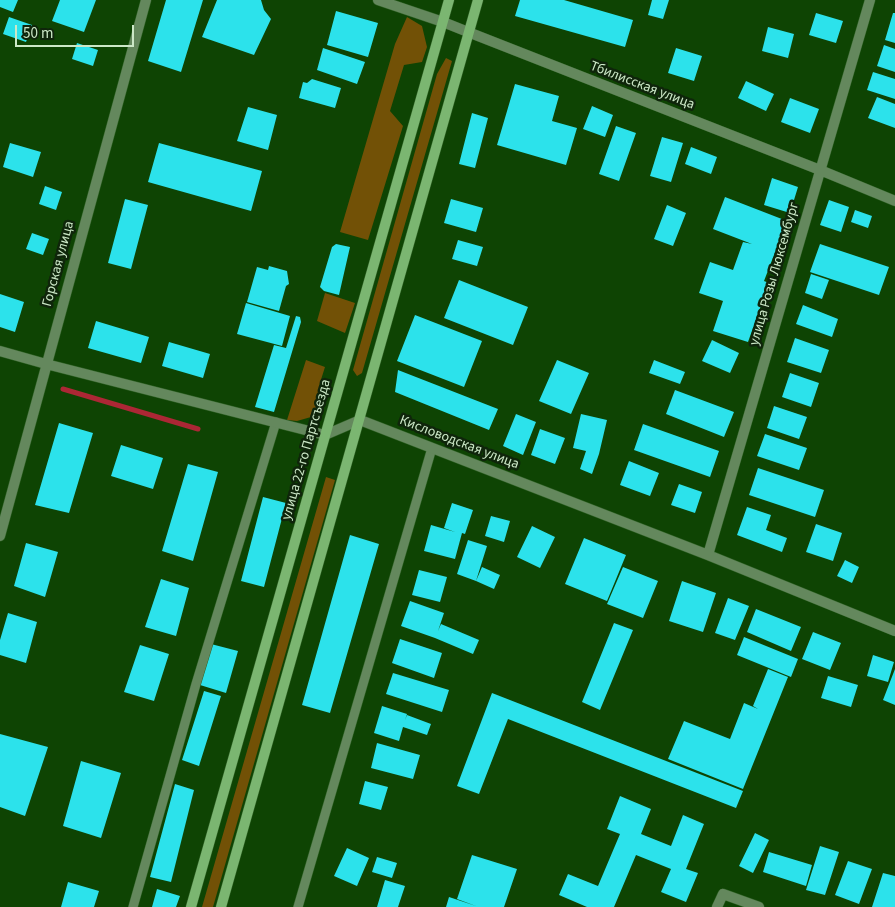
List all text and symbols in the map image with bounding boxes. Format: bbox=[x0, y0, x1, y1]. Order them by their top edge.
scale bar bbox=[18, 15, 136, 47]
text: 50 m bbox=[23, 23, 53, 44]
street label: Тбилисская улица bbox=[587, 58, 697, 114]
street label: улица Розы Люксембург bbox=[746, 200, 804, 348]
street label: Горская улица bbox=[40, 219, 78, 309]
street label: улица 22-го Партсъезда bbox=[279, 378, 335, 522]
street label: Кисловодская улица bbox=[397, 412, 521, 474]

